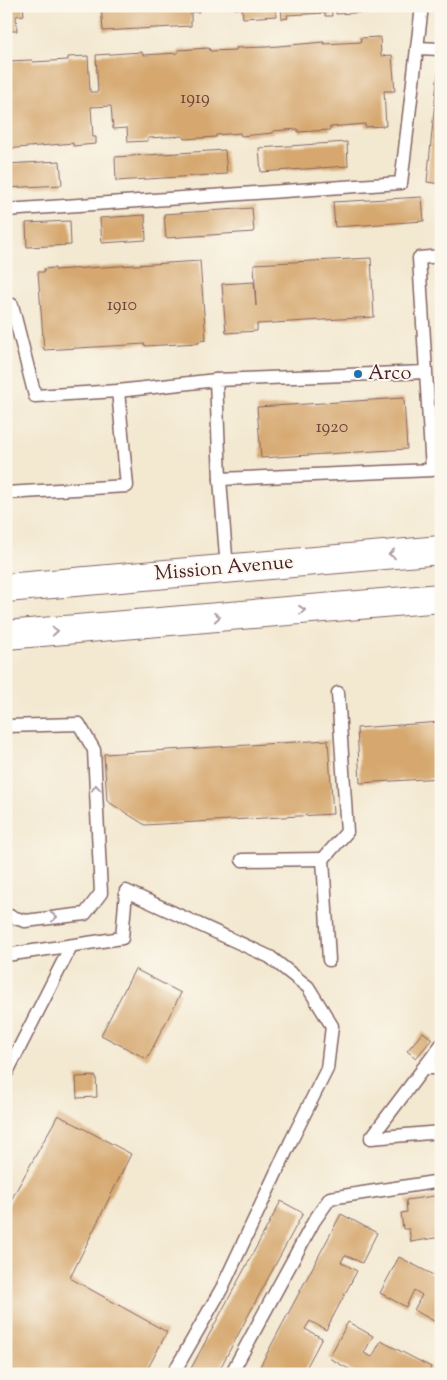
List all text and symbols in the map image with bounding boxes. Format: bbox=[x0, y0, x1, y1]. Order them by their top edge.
house number: 1919 bbox=[180, 86, 210, 112]
house number: 1910 bbox=[107, 293, 137, 319]
place label: Arco bbox=[368, 360, 411, 389]
marker: Arco bbox=[352, 368, 364, 380]
house number: 1920 bbox=[316, 415, 348, 441]
street label: Mission Avenue bbox=[153, 548, 295, 590]
one-way arrow bbox=[388, 549, 396, 560]
one-way arrow bbox=[298, 605, 306, 616]
one-way arrow bbox=[213, 612, 221, 623]
one-way arrow bbox=[51, 626, 59, 637]
one-way arrow bbox=[90, 784, 101, 792]
one-way arrow bbox=[50, 912, 58, 923]

